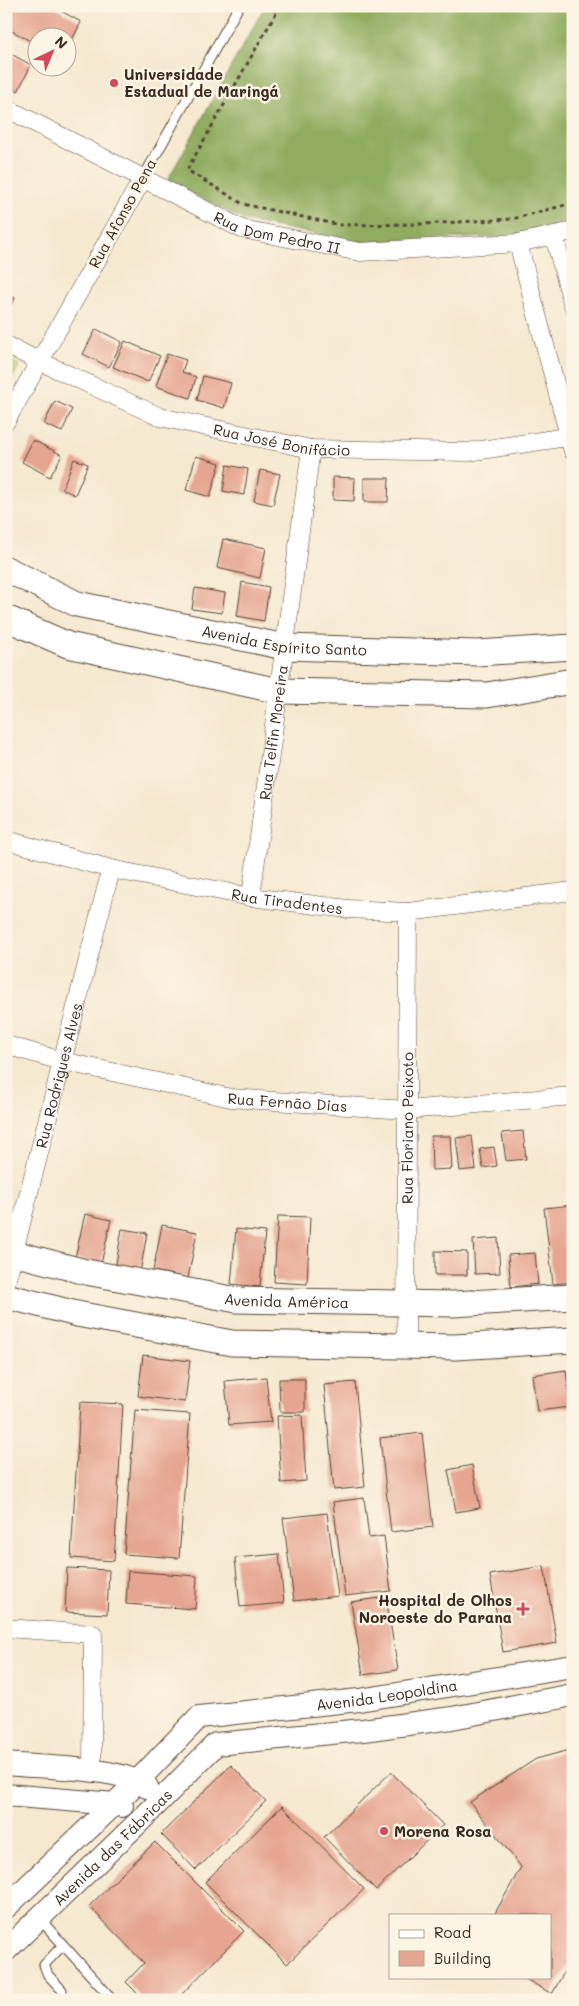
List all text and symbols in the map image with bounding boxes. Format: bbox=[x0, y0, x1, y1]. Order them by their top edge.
north arrow bbox=[28, 28, 78, 78]
text: N bbox=[51, 32, 72, 53]
place label: Universidade Estadual de Maringá bbox=[124, 64, 279, 101]
marker: Universidade Estadual de Maringá bbox=[108, 77, 120, 89]
street label: Rua Afonso Pena bbox=[84, 155, 160, 271]
street label: Rua Dom Pedro II bbox=[210, 206, 342, 258]
street label: Rua José Bonifácio bbox=[211, 419, 350, 460]
street label: Avenida Espírito Santo bbox=[200, 620, 367, 660]
street label: Rua Telfin Moreira bbox=[254, 664, 292, 801]
street label: Rua Tiradentes bbox=[230, 883, 344, 918]
street label: Rua Rodrigues Alves bbox=[31, 1001, 87, 1150]
street label: Rua Floriano Peixoto bbox=[397, 1052, 417, 1204]
street label: Rua Fernão Dias bbox=[227, 1088, 348, 1116]
street label: Avenida América bbox=[223, 1288, 349, 1312]
place label: Hospital de Olhos Noroeste do Parana bbox=[359, 1590, 512, 1627]
marker: Hospital de Olhos Noroeste do Parana bbox=[516, 1602, 530, 1616]
street label: Avenida Leopoldina bbox=[315, 1675, 459, 1714]
street label: Avenida das Fábricas bbox=[49, 1785, 176, 1910]
place label: Morena Rosa bbox=[394, 1821, 491, 1841]
marker: Morena Rosa bbox=[378, 1825, 390, 1837]
legend bbox=[389, 1914, 552, 1978]
text: Road bbox=[434, 1922, 471, 1942]
text: Building bbox=[434, 1948, 491, 1968]

